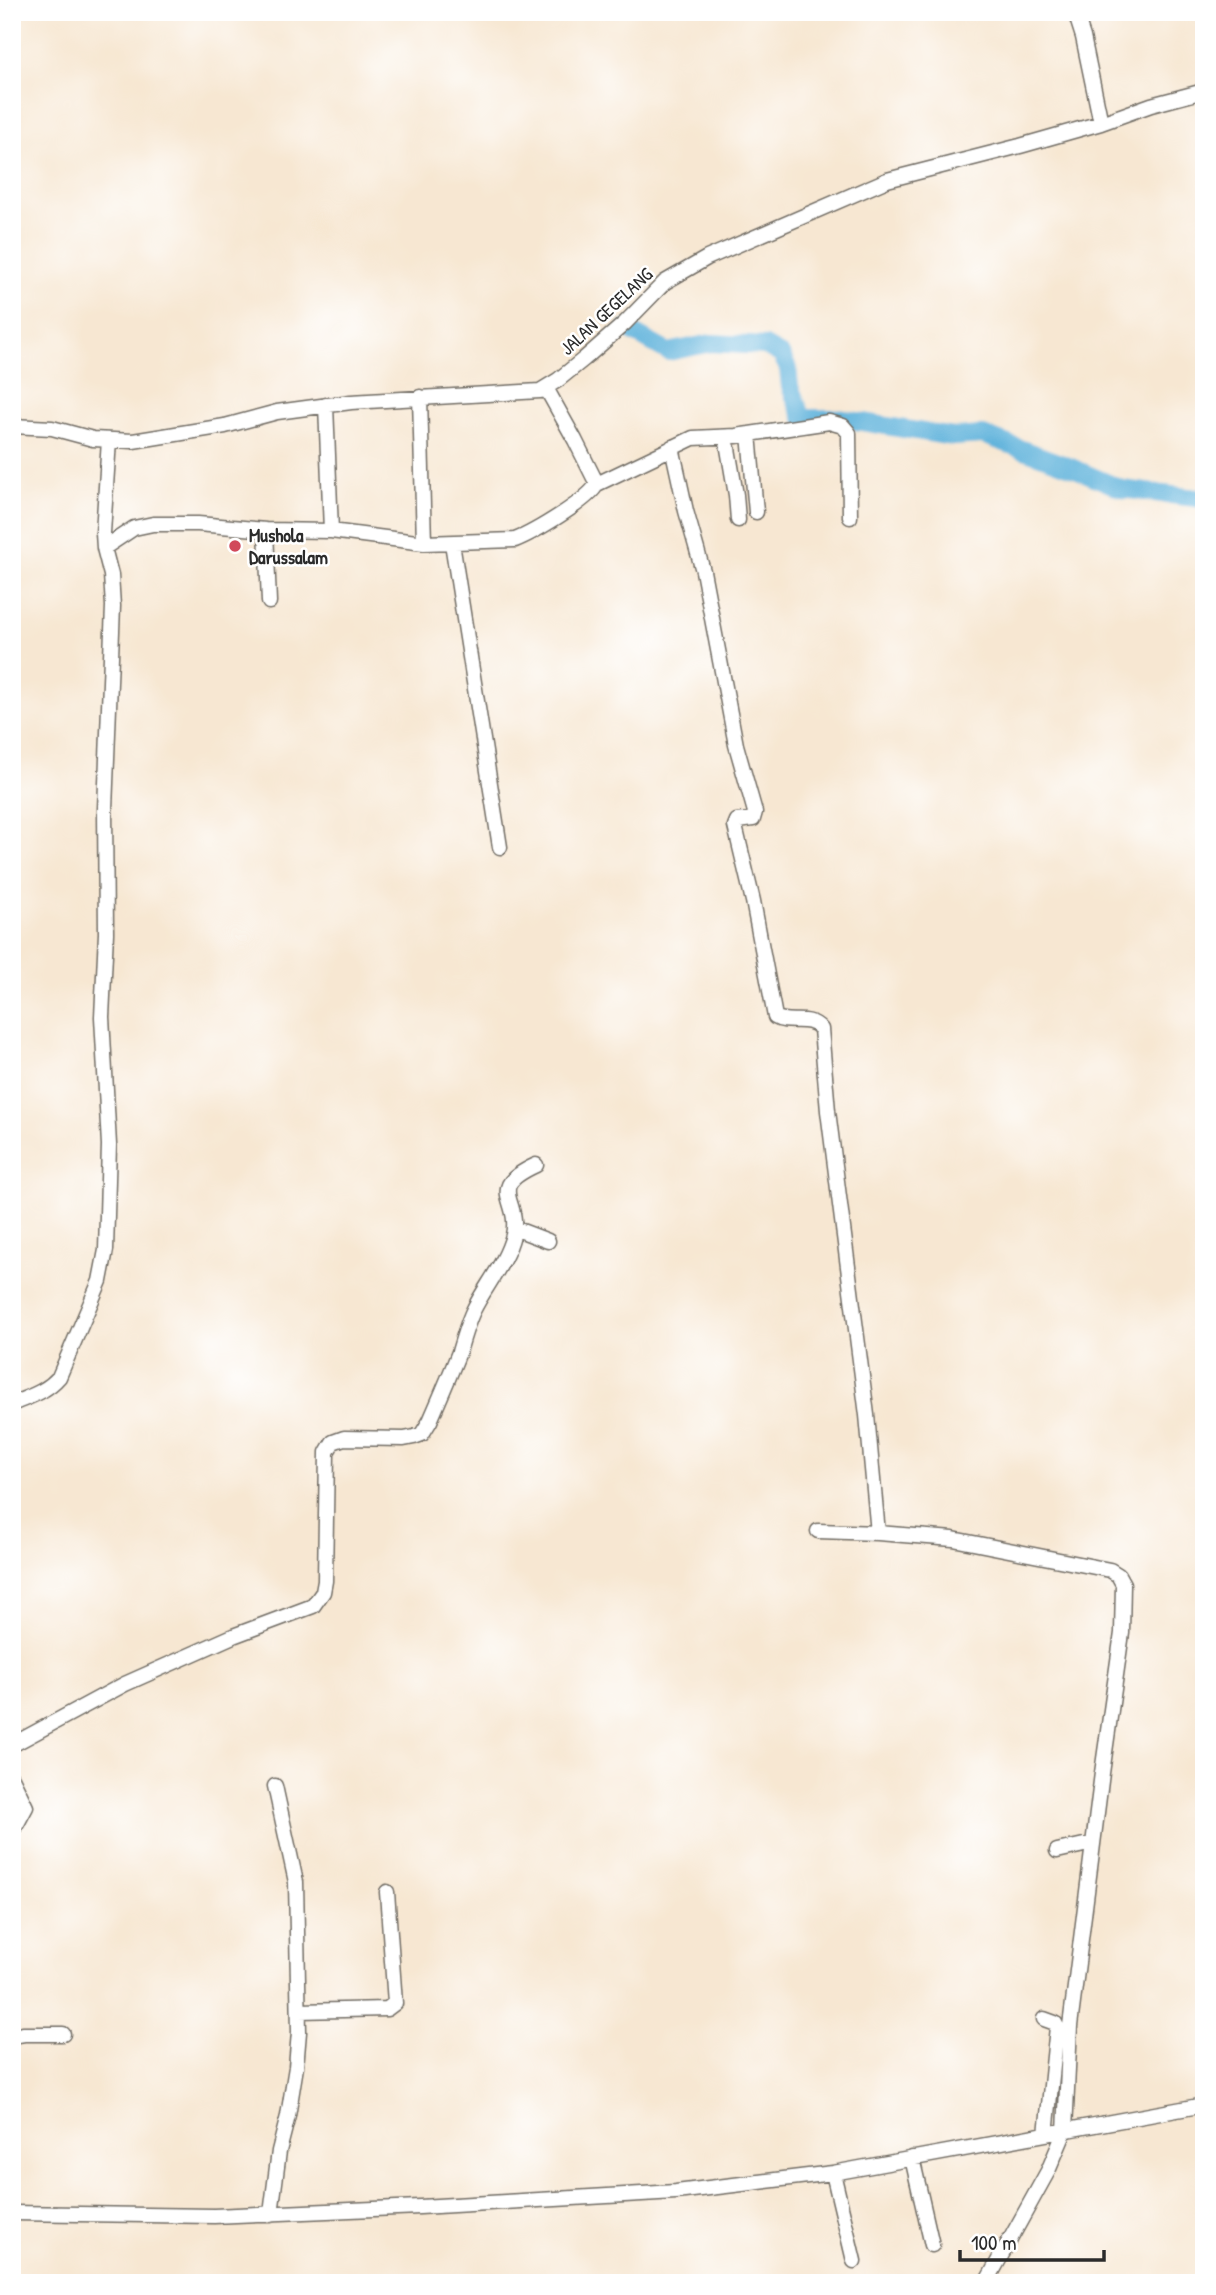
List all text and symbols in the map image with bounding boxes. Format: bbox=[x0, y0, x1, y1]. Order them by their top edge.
street label: JALAN GEGELANG bbox=[554, 261, 658, 361]
place label: Mushola Darussalam bbox=[249, 522, 328, 570]
marker: Mushola Darussalam bbox=[227, 538, 243, 554]
scale bar bbox=[960, 2218, 1104, 2262]
text: 100 m bbox=[971, 2228, 1017, 2257]

